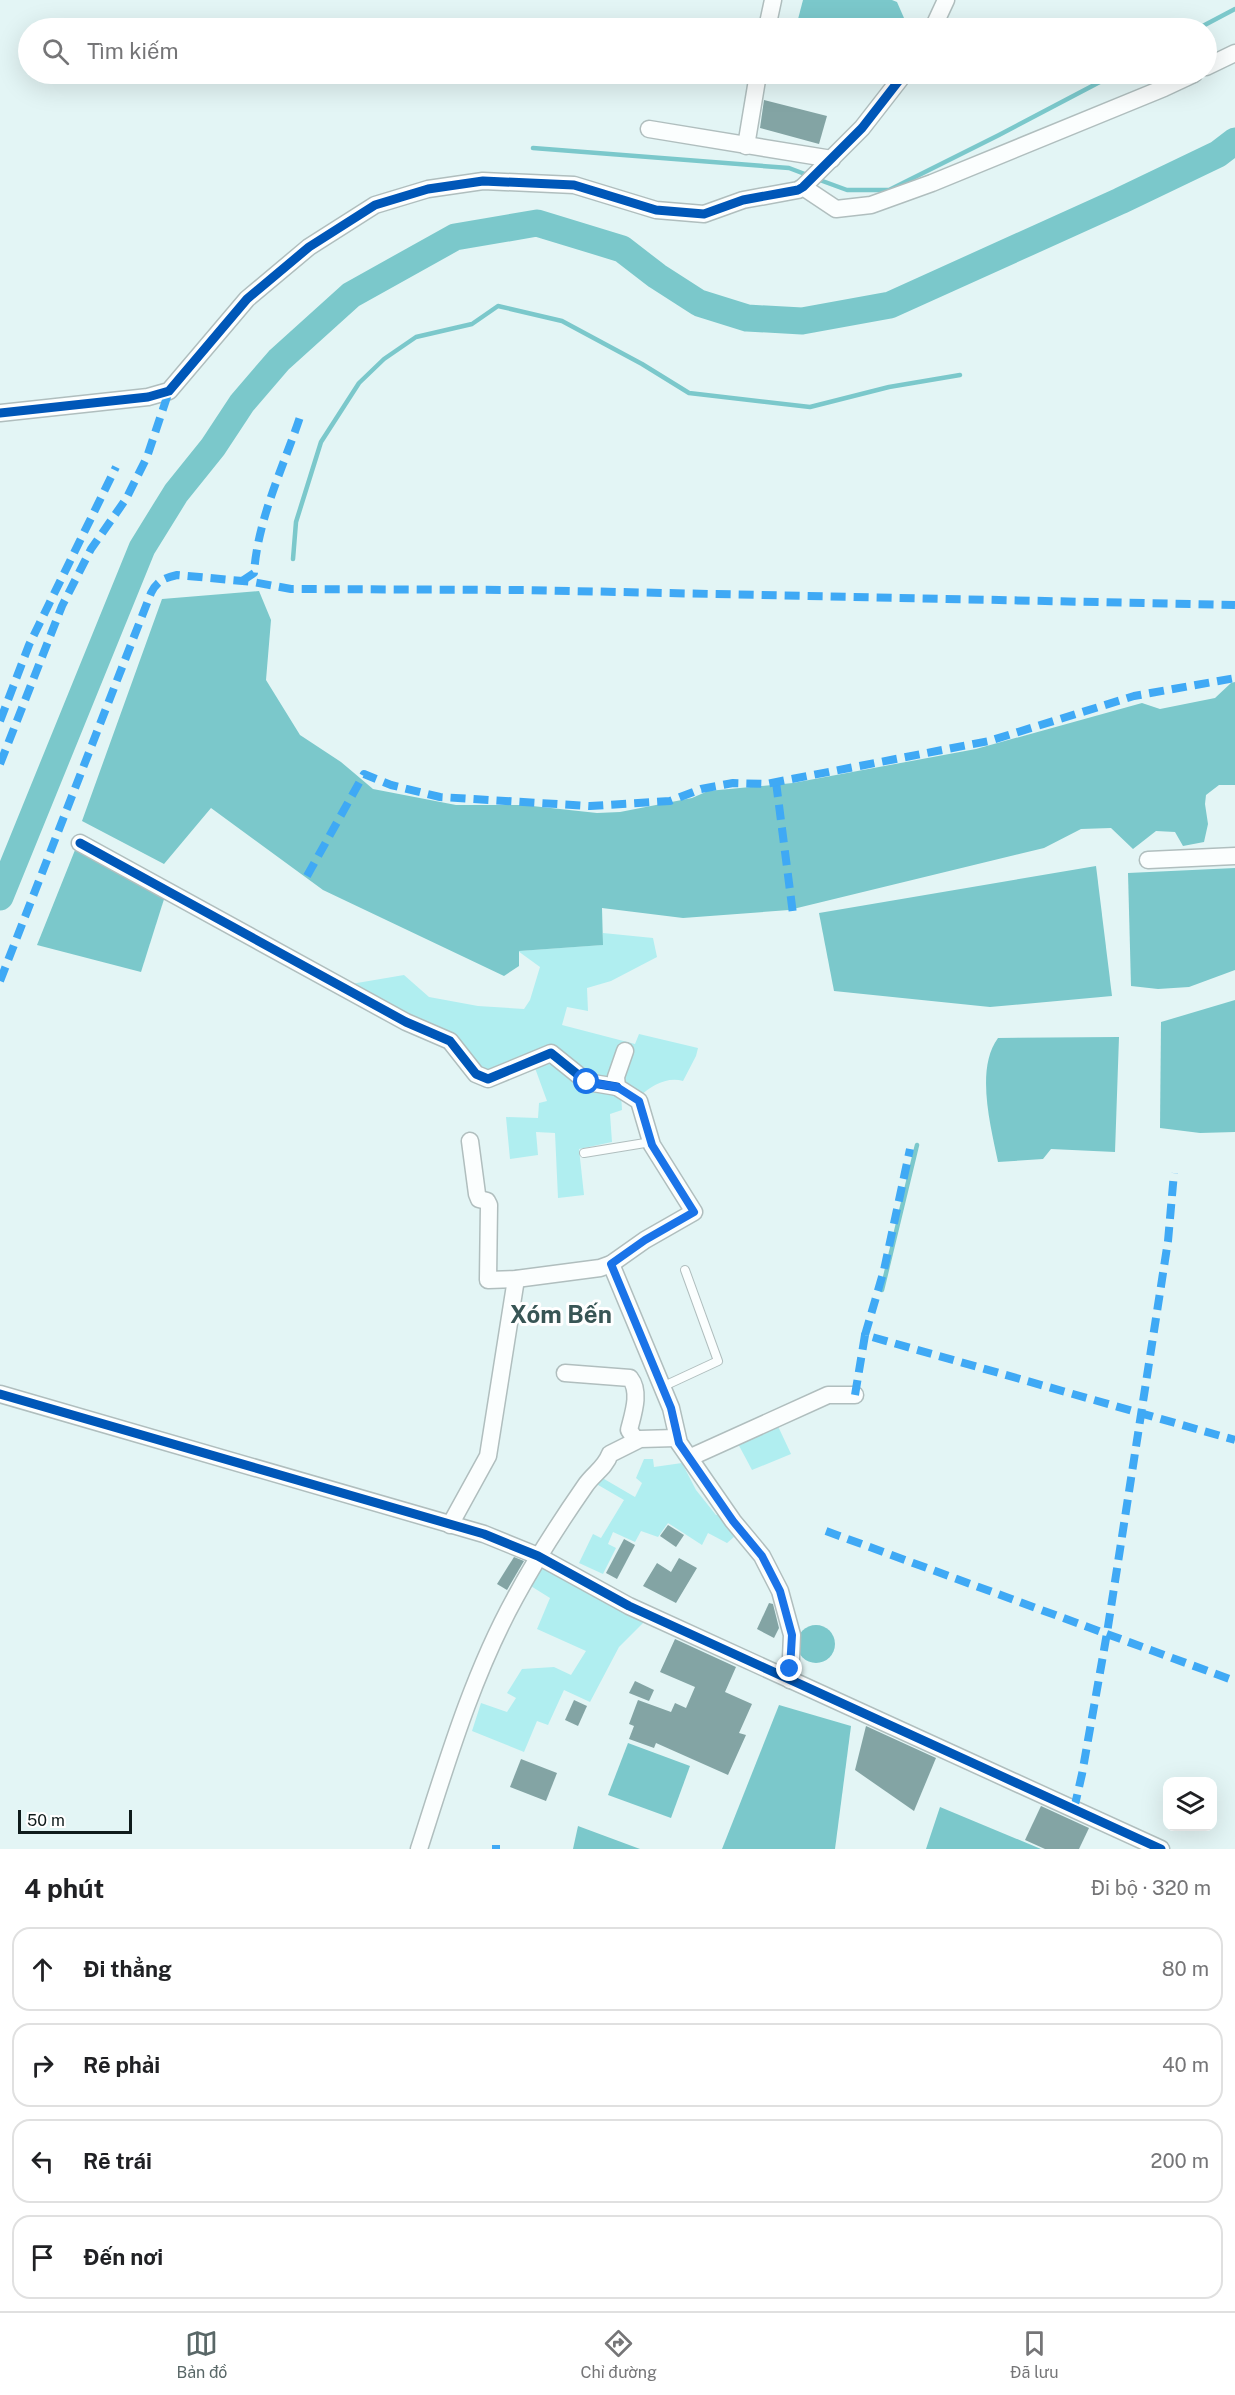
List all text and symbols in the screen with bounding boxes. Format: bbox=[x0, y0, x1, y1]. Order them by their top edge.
search box bbox=[18, 18, 1217, 84]
icon: search bbox=[39, 35, 72, 68]
text: Tìm kiếm bbox=[87, 38, 178, 64]
route start bbox=[573, 1068, 599, 1094]
district label: Xóm Bến bbox=[510, 1300, 612, 1328]
route end bbox=[776, 1655, 802, 1681]
map controls bbox=[1163, 1777, 1217, 1831]
button: layers bbox=[1163, 1777, 1217, 1831]
scale bar bbox=[18, 1807, 132, 1834]
text: 50 m bbox=[27, 1811, 65, 1830]
text: 4 phút bbox=[24, 1873, 104, 1904]
text: Đi bộ · 320 m bbox=[1091, 1876, 1211, 1900]
icon: ahead bbox=[26, 1953, 59, 1986]
text: Đi thẳng bbox=[83, 1956, 172, 1982]
text: 80 m bbox=[1162, 1957, 1209, 1981]
icon: right bbox=[26, 2049, 59, 2082]
text: Rẽ phải bbox=[83, 2052, 160, 2078]
text: 40 m bbox=[1162, 2053, 1209, 2077]
icon: left bbox=[26, 2145, 59, 2178]
text: Rẽ trái bbox=[83, 2148, 152, 2174]
text: 200 m bbox=[1151, 2149, 1209, 2173]
icon: arrive bbox=[26, 2241, 59, 2274]
text: Đến nơi bbox=[83, 2244, 163, 2270]
tab: Bản đồ bbox=[177, 2327, 227, 2382]
tab: Chỉ đường bbox=[580, 2327, 657, 2382]
tab: Đã lưu bbox=[1010, 2327, 1058, 2382]

